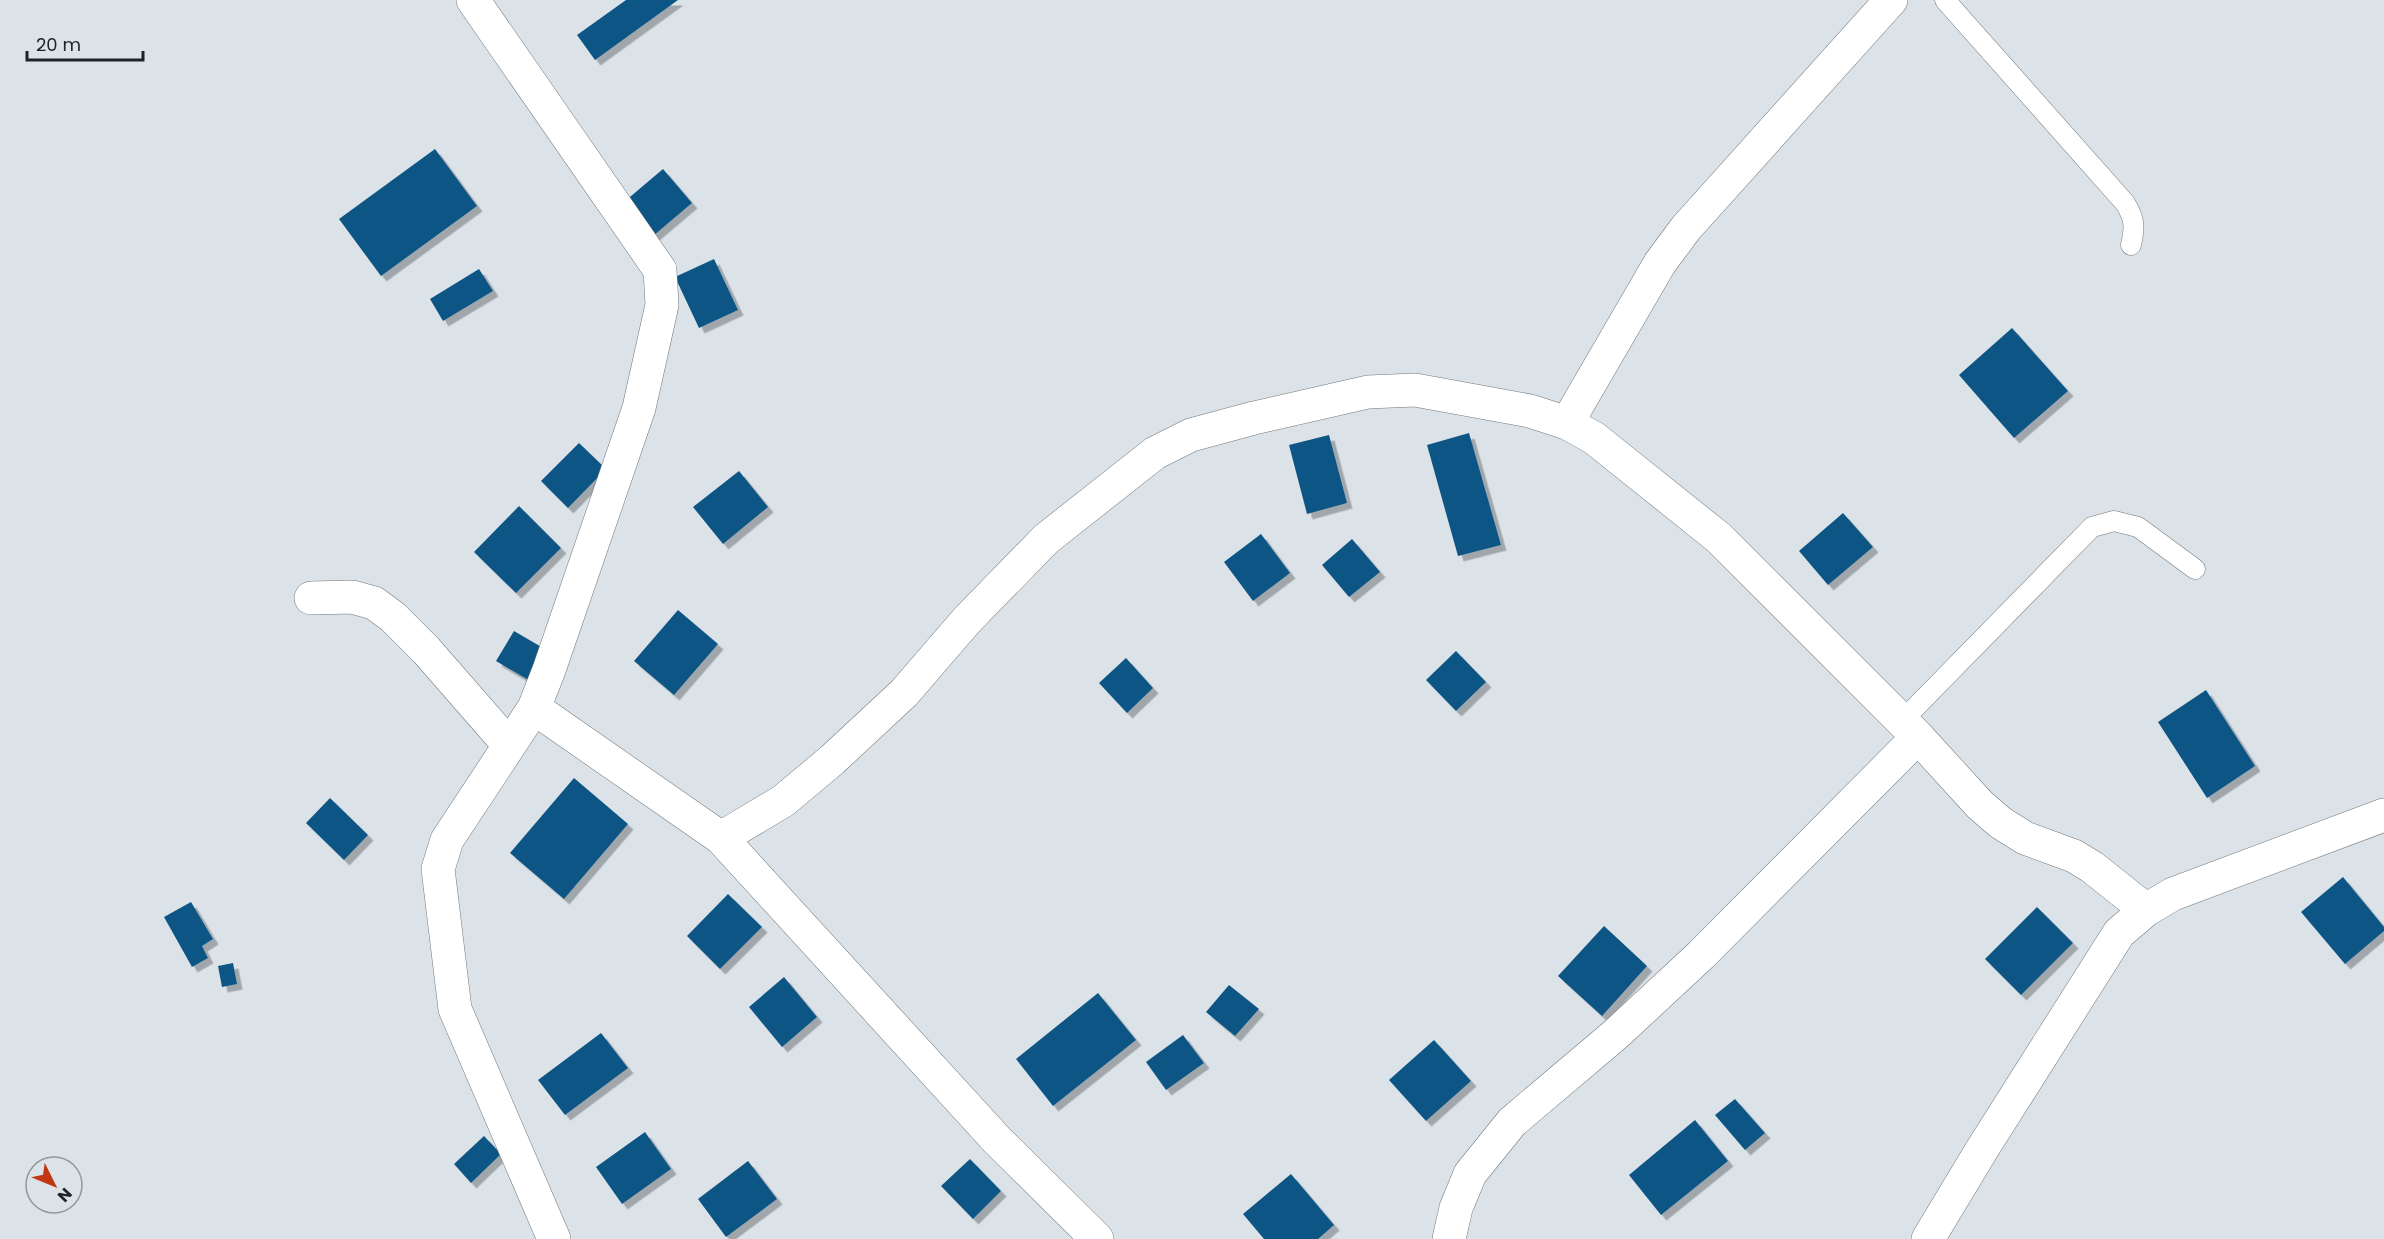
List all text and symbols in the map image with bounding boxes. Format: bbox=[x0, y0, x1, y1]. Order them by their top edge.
scale bar bbox=[27, 24, 142, 62]
text: 20 m bbox=[36, 32, 81, 57]
north arrow bbox=[24, 1155, 84, 1215]
text: N bbox=[52, 1183, 77, 1207]

